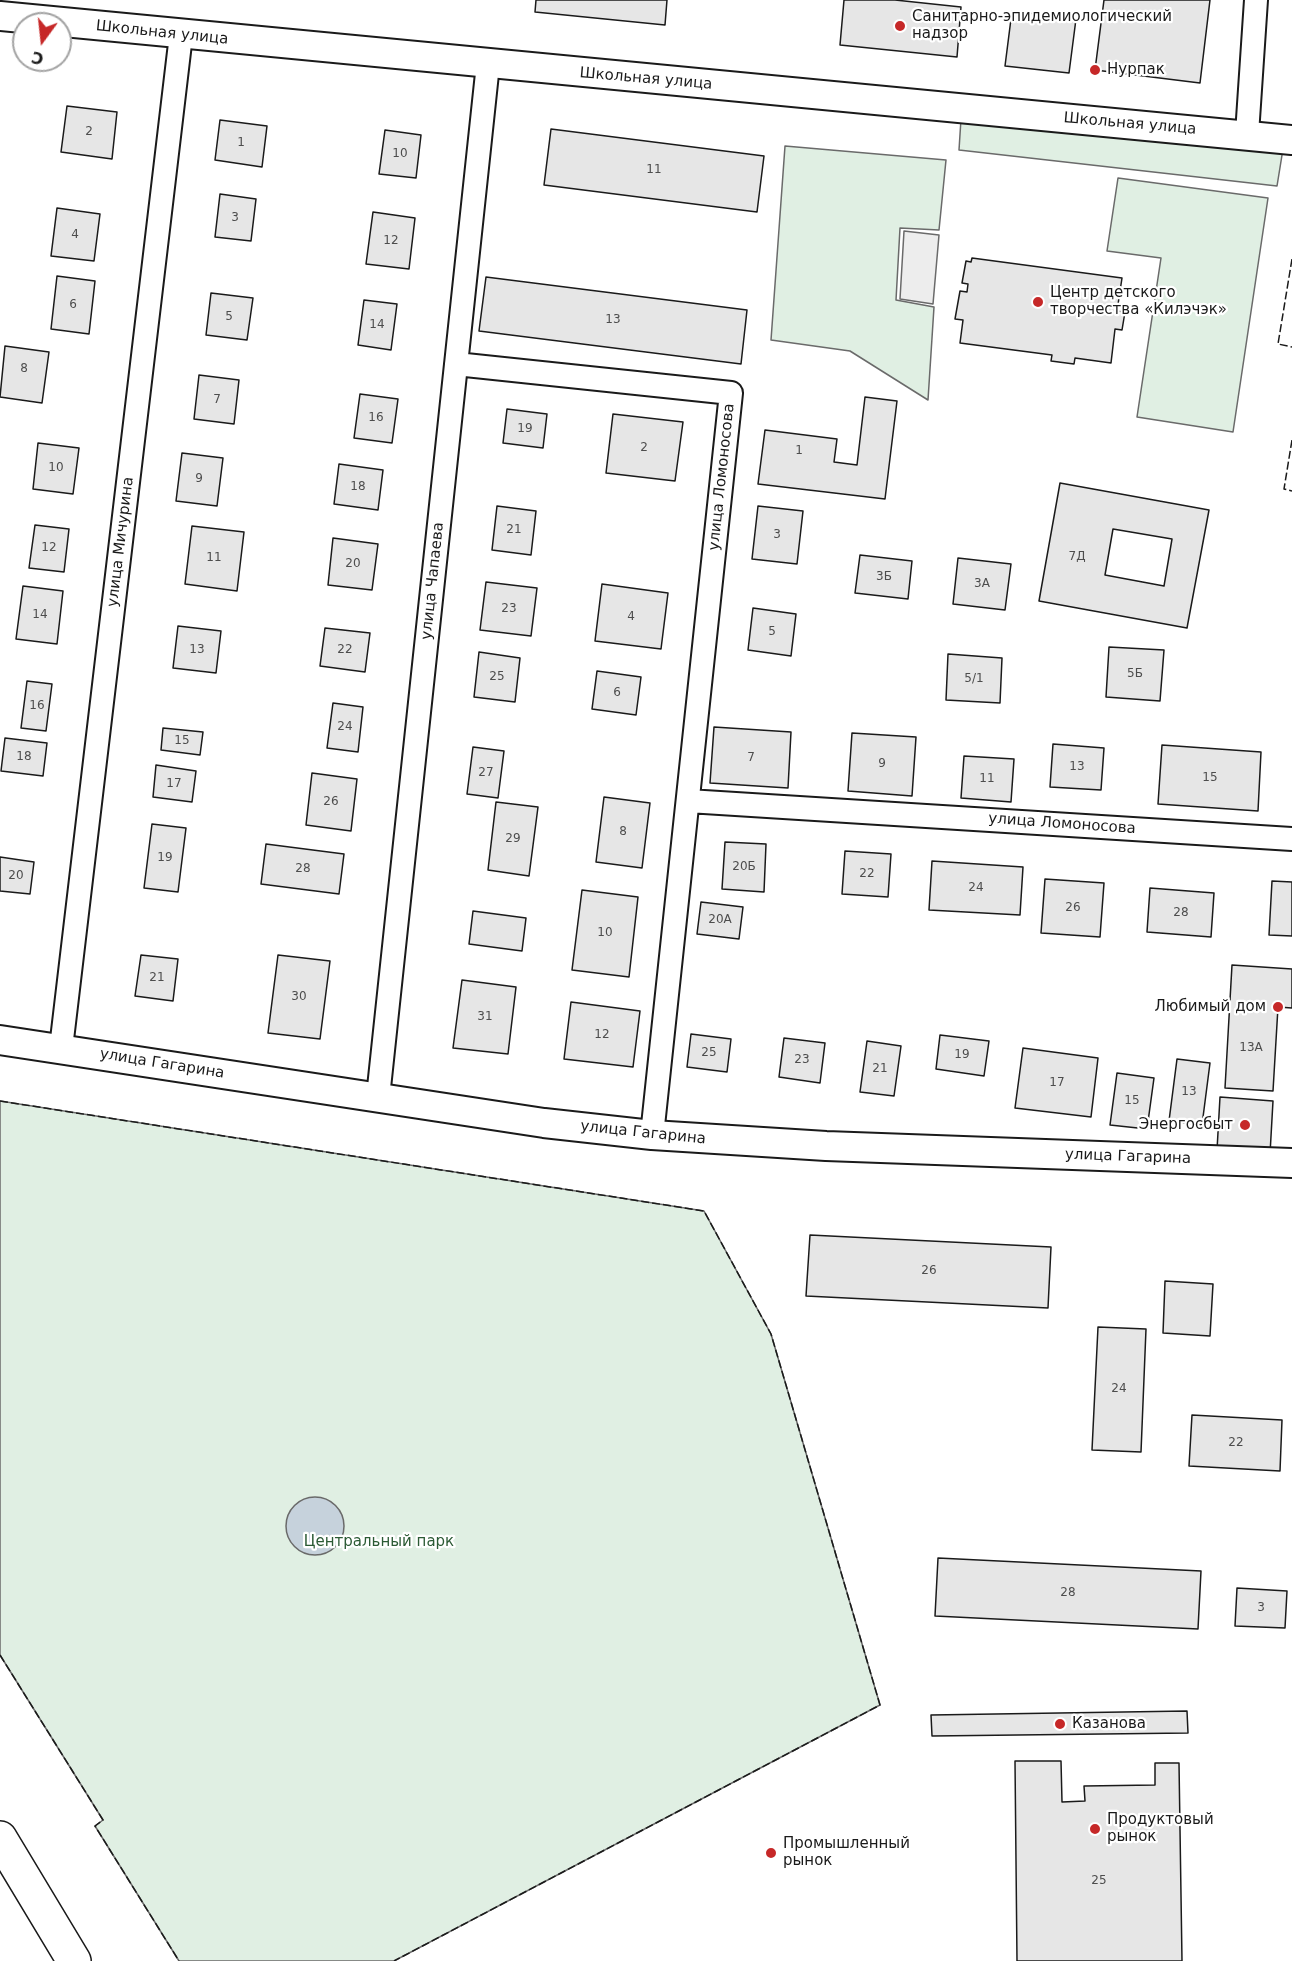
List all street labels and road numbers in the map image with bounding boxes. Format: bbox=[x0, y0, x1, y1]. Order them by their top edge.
street label: Школьная улица bbox=[95, 17, 229, 49]
street label: Школьная улица bbox=[579, 64, 713, 94]
street label: Школьная улица bbox=[1063, 109, 1197, 139]
street label: улица Ломоносова bbox=[705, 403, 739, 551]
street label: улица Мичурина bbox=[104, 476, 138, 608]
street label: улица Чапаева bbox=[418, 521, 448, 641]
street label: улица Ломоносова bbox=[988, 810, 1136, 838]
street label: улица Гагарина bbox=[98, 1045, 226, 1083]
street label: улица Гагарина bbox=[579, 1117, 707, 1149]
street label: улица Гагарина bbox=[1065, 1146, 1191, 1168]

